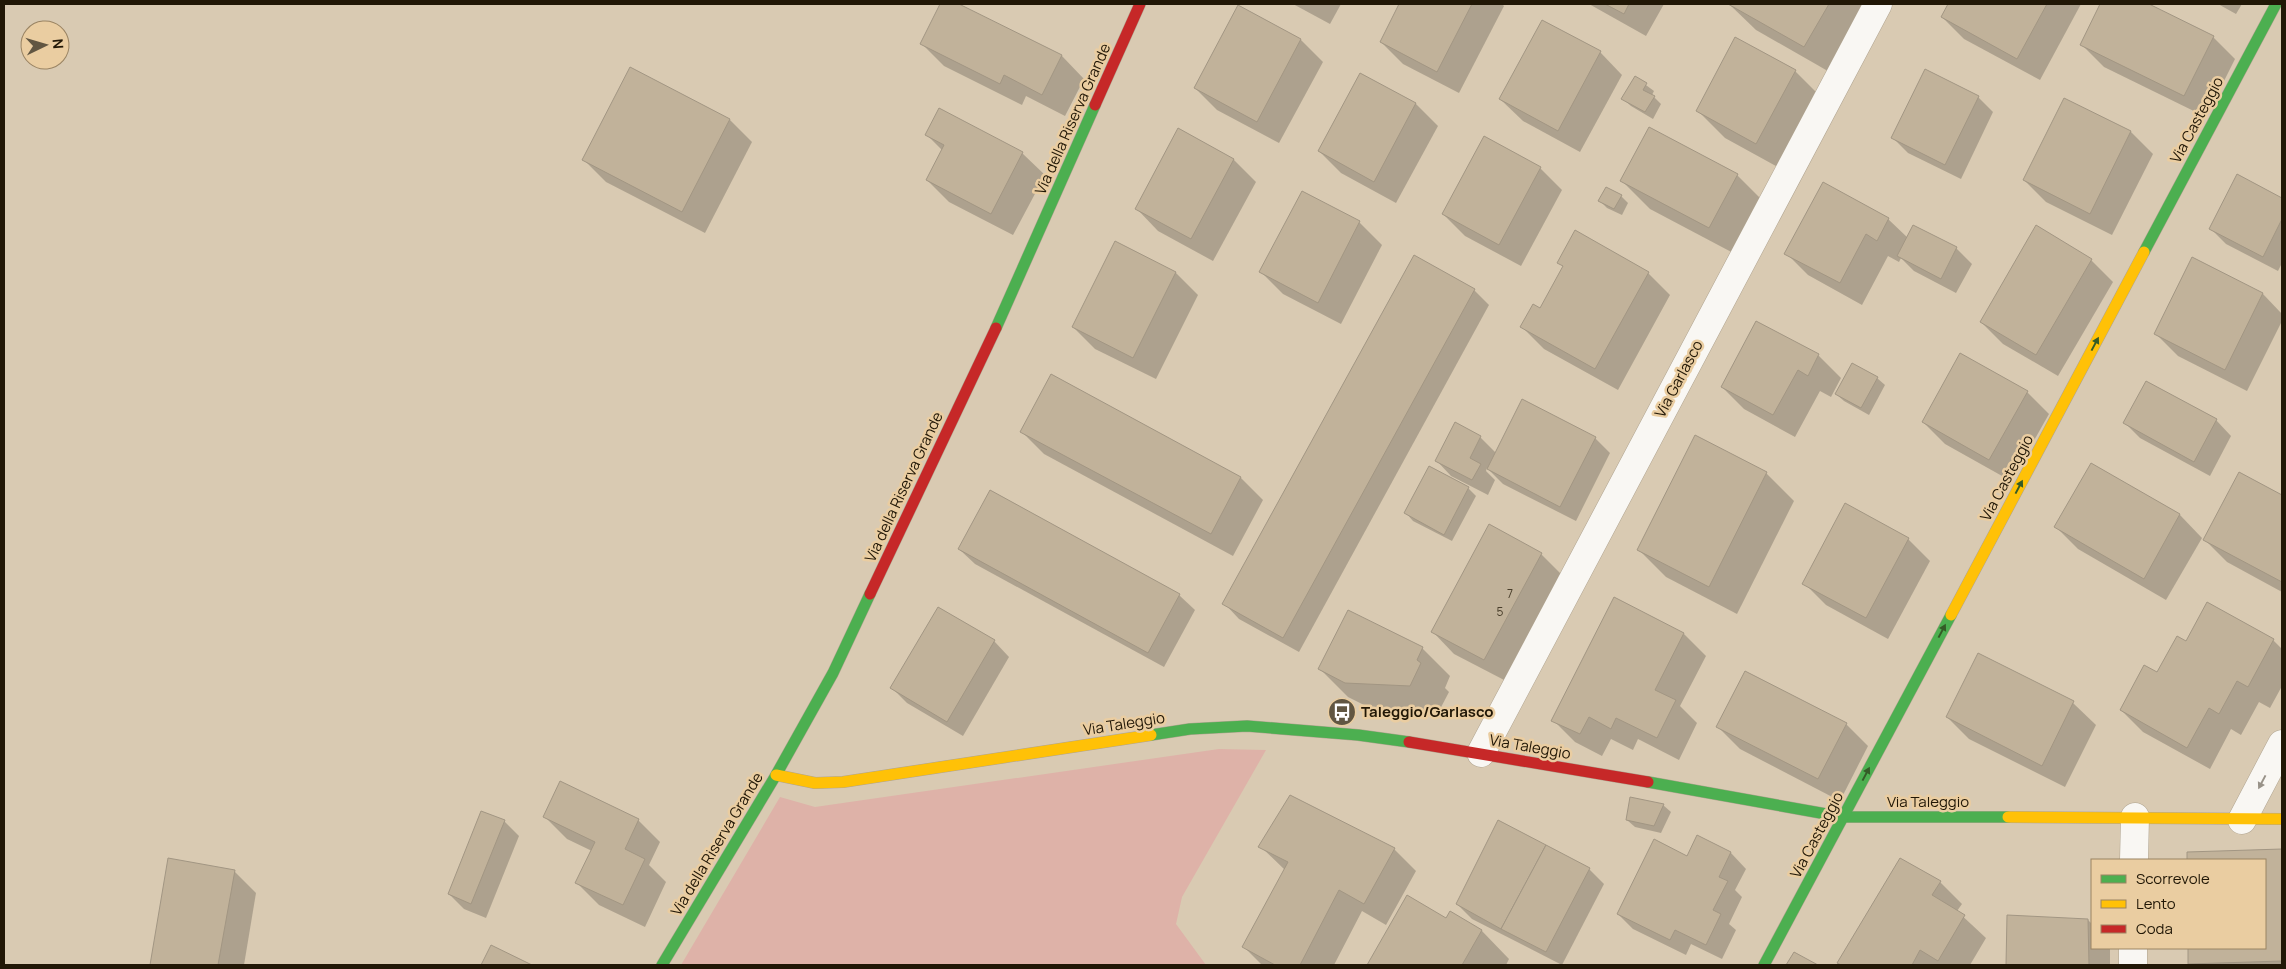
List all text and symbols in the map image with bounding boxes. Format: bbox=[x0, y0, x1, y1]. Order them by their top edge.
north arrow bbox=[20, 20, 70, 70]
text: N bbox=[49, 38, 68, 50]
street label: Via della Riserva Grande bbox=[1030, 40, 1116, 198]
street label: Via Casteggio bbox=[2165, 73, 2228, 167]
street label: Via Garlasco bbox=[1649, 336, 1708, 421]
one-way arrow bbox=[2091, 336, 2099, 351]
street label: Via della Riserva Grande bbox=[859, 408, 948, 565]
street label: Via Casteggio bbox=[1975, 431, 2038, 525]
one-way arrow bbox=[2015, 480, 2023, 495]
house number: 7 bbox=[1507, 585, 1513, 602]
house number: 5 bbox=[1497, 603, 1504, 620]
one-way arrow bbox=[1938, 624, 1947, 637]
bus stop icon: Taleggio/Garlasco bbox=[1327, 697, 1357, 727]
place label: Taleggio/Garlasco bbox=[1361, 701, 1494, 722]
street label: Via Taleggio bbox=[1082, 707, 1166, 740]
street label: Via Taleggio bbox=[1488, 729, 1573, 764]
one-way arrow bbox=[1862, 767, 1870, 781]
street label: Via della Riserva Grande bbox=[665, 768, 768, 919]
one-way arrow bbox=[2258, 774, 2266, 789]
street label: Via Casteggio bbox=[1785, 788, 1848, 882]
street label: Via Taleggio bbox=[1887, 791, 1969, 812]
legend bbox=[2091, 859, 2266, 949]
text: Scorrevole bbox=[2136, 868, 2210, 889]
text: Lento bbox=[2136, 893, 2176, 914]
text: Coda bbox=[2136, 918, 2173, 939]

